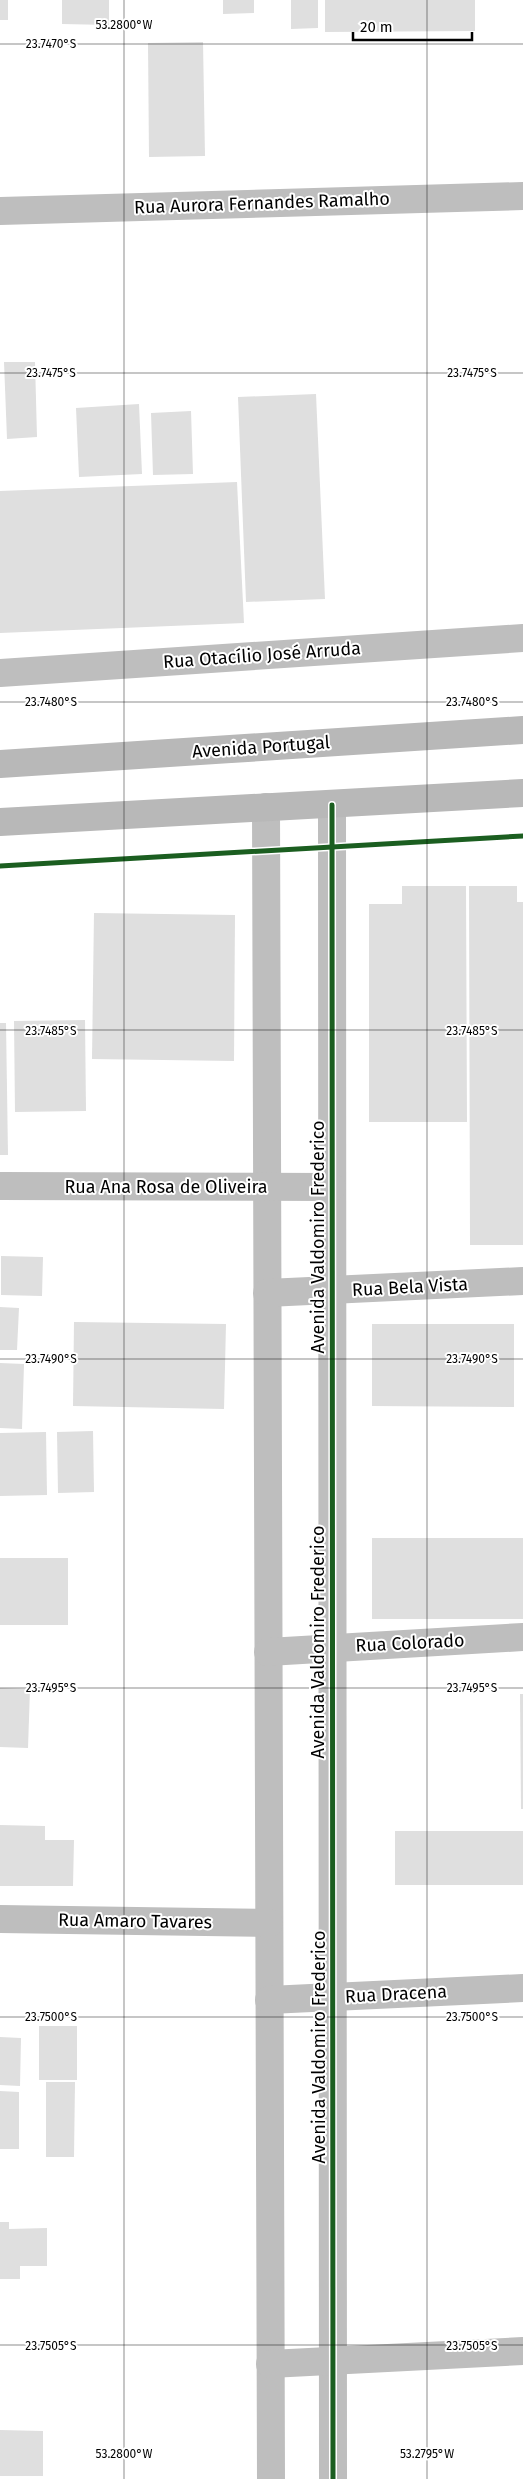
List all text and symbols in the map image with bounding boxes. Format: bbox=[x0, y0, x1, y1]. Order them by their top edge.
scale bar bbox=[353, 10, 472, 42]
text: 53.2800°W bbox=[96, 18, 153, 32]
text: 20 m bbox=[360, 18, 393, 36]
text: 23.7470°S bbox=[26, 37, 77, 51]
street label: Rua Aurora Fernandes Ramalho bbox=[134, 188, 390, 218]
text: 23.7475°S bbox=[26, 366, 76, 380]
text: 23.7475°S bbox=[447, 366, 497, 380]
street label: Rua Otacílio José Arruda bbox=[162, 637, 362, 673]
text: 23.7480°S bbox=[25, 695, 78, 709]
text: 23.7480°S bbox=[446, 695, 499, 709]
street label: Avenida Portugal bbox=[191, 731, 331, 763]
text: 23.7485°S bbox=[25, 1024, 77, 1038]
text: 23.7485°S bbox=[446, 1024, 498, 1038]
street label: Avenida Valdomiro Frederico bbox=[307, 1120, 329, 1354]
street label: Rua Ana Rosa de Oliveira bbox=[64, 1176, 268, 1198]
street label: Rua Bela Vista bbox=[351, 1273, 469, 1301]
text: 23.7490°S bbox=[25, 1352, 77, 1366]
text: 23.7490°S bbox=[446, 1352, 498, 1366]
street label: Avenida Valdomiro Frederico bbox=[307, 1525, 329, 1759]
street label: Rua Colorado bbox=[355, 1629, 465, 1657]
text: 23.7495°S bbox=[26, 1681, 77, 1695]
text: 23.7495°S bbox=[447, 1681, 498, 1695]
street label: Rua Amaro Tavares bbox=[58, 1909, 212, 1933]
street label: Avenida Valdomiro Frederico bbox=[308, 1930, 330, 2164]
street label: Rua Dracena bbox=[344, 1980, 448, 2008]
text: 23.7500°S bbox=[25, 2010, 78, 2024]
text: 23.7500°S bbox=[446, 2010, 499, 2024]
text: 23.7505°S bbox=[25, 2339, 77, 2353]
text: 23.7505°S bbox=[446, 2339, 498, 2353]
text: 53.2800°W bbox=[96, 2447, 153, 2461]
text: 53.2795°W bbox=[400, 2447, 454, 2461]

